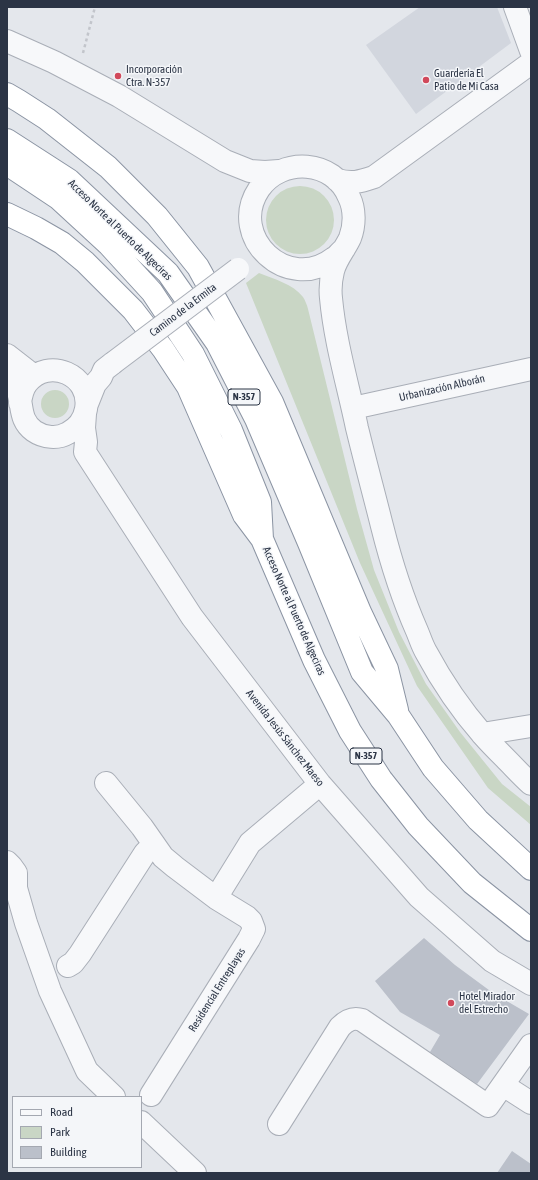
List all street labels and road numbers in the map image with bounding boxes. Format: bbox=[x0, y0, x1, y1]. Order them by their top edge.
street label: Acceso Norte al Puerto de Algeciras bbox=[65, 177, 175, 283]
street label: Camino de la Ermita bbox=[147, 281, 219, 339]
street label: Urbanización Alborán bbox=[398, 372, 486, 404]
road number: N-357 bbox=[228, 389, 260, 405]
street label: Acceso Norte al Puerto de Algeciras bbox=[260, 545, 328, 677]
street label: Avenida Jesús Sánchez Maeso bbox=[243, 687, 327, 789]
road number: N-357 bbox=[350, 748, 382, 764]
street label: Residencial Entreplayas bbox=[186, 946, 248, 1034]

